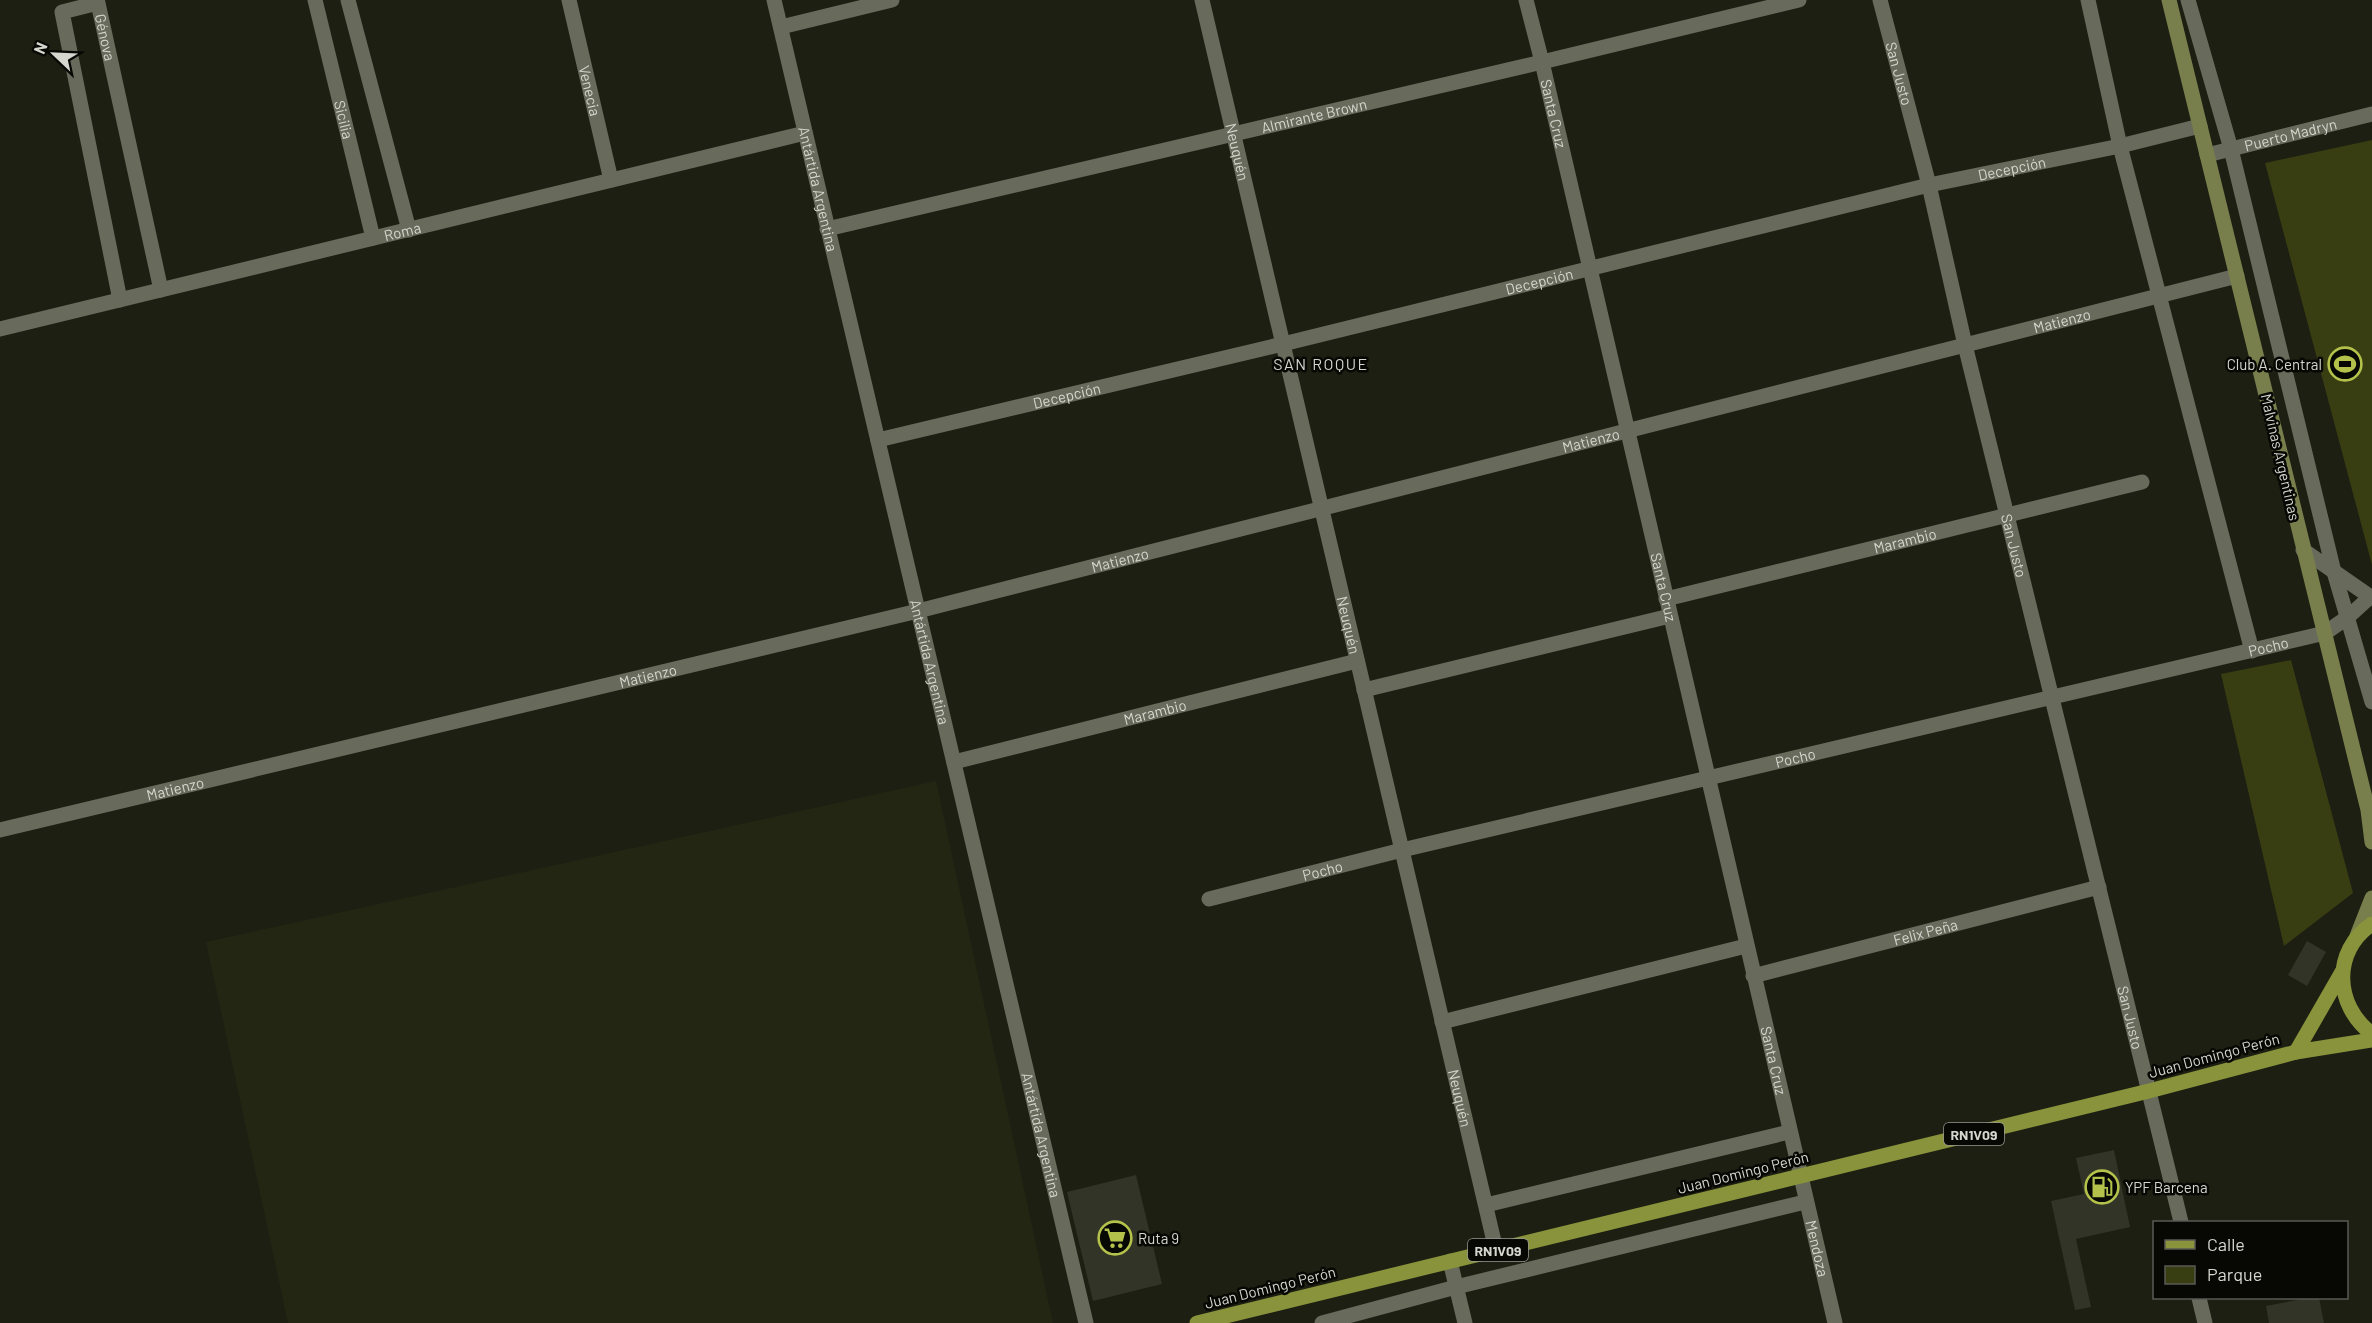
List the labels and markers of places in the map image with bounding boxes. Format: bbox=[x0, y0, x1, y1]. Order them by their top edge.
sports icon: Club A. Central bbox=[2327, 346, 2363, 382]
place label: Club A. Central bbox=[2227, 355, 2322, 373]
fuel station icon: YPF Barcena bbox=[2084, 1169, 2120, 1205]
place label: YPF Barcena bbox=[2125, 1178, 2208, 1196]
supermarket icon: Ruta 9 bbox=[1097, 1220, 1133, 1256]
place label: Ruta 9 bbox=[1138, 1229, 1179, 1247]

